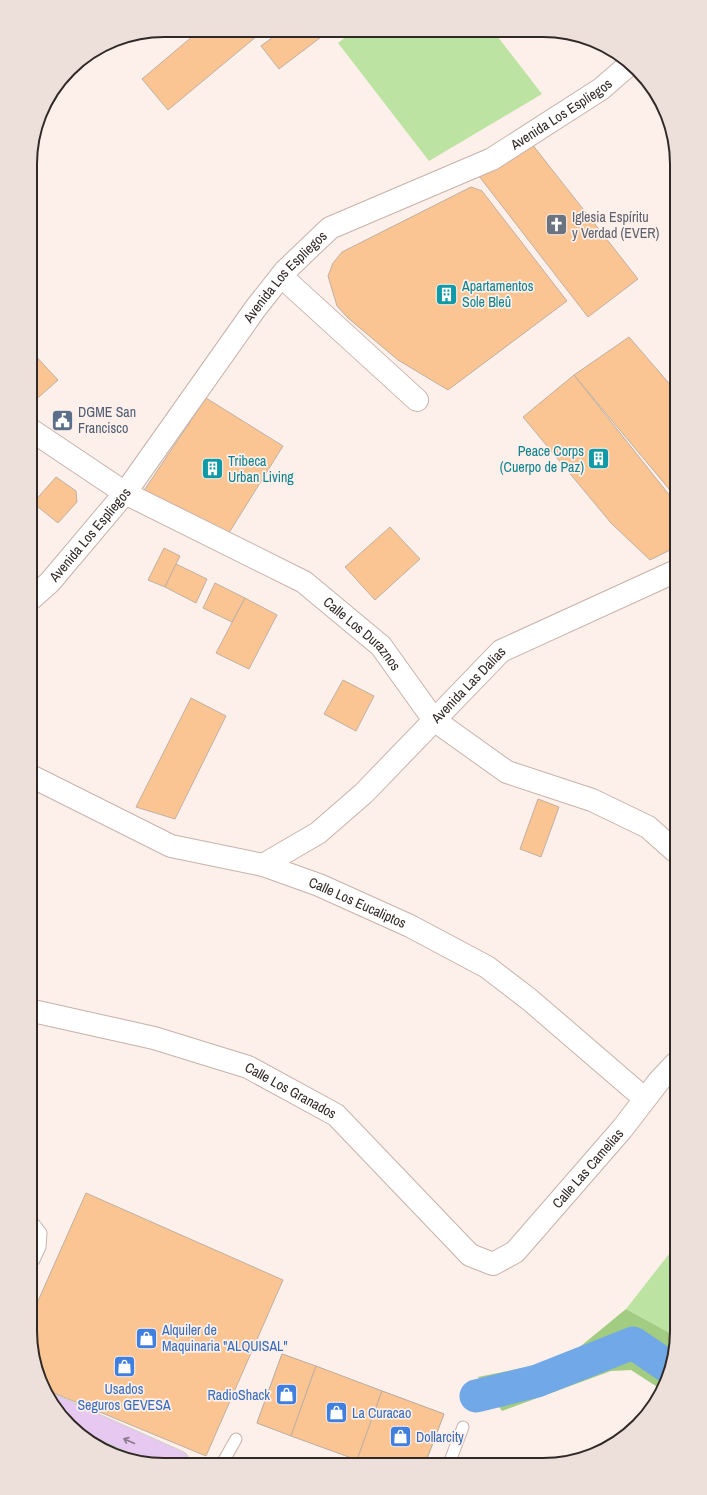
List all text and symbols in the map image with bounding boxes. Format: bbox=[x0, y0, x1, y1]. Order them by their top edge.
street label: Avenida Los Espliegos bbox=[506, 74, 616, 154]
place label: Iglesia Espíritu y Verdad (EVER) bbox=[572, 208, 660, 242]
church icon: Iglesia Espíritu y Verdad (EVER) bbox=[543, 212, 569, 238]
street label: Avenida Los Espliegos bbox=[239, 227, 331, 327]
place label: Apartamentos Sole Bleû bbox=[461, 277, 534, 311]
building icon: Apartamentos Sole Bleû bbox=[434, 281, 460, 307]
place label: DGME San Francisco bbox=[78, 403, 136, 437]
public building icon: DGME San Francisco bbox=[49, 407, 75, 433]
place label: Peace Corps (Cuerpo de Paz) bbox=[500, 442, 584, 476]
building icon: Peace Corps (Cuerpo de Paz) bbox=[586, 446, 612, 472]
place label: Tribeca Urban Living bbox=[228, 452, 294, 486]
building icon: Tribeca Urban Living bbox=[200, 456, 226, 482]
street label: Avenida Los Espliegos bbox=[45, 484, 135, 586]
street label: Calle Los Duraznos bbox=[320, 593, 405, 674]
street label: Avenida Las Dalias bbox=[427, 643, 510, 728]
street label: Calle Los Eucaliptos bbox=[306, 873, 409, 932]
street label: Calle Los Granados bbox=[242, 1058, 340, 1123]
street label: Calle Las Camelias bbox=[548, 1125, 627, 1212]
place label: Alquiler de Maquinaria "ALQUISAL" bbox=[161, 1321, 288, 1355]
shop icon: Alquiler de Maquinaria "ALQUISAL" bbox=[133, 1325, 159, 1351]
shop icon: Usados Seguros GEVESA bbox=[111, 1354, 137, 1380]
place label: Usados Seguros GEVESA bbox=[77, 1380, 171, 1414]
shop icon: RadioShack bbox=[273, 1382, 299, 1408]
place label: RadioShack bbox=[207, 1386, 270, 1404]
shop icon: La Curacao bbox=[323, 1400, 349, 1426]
place label: La Curacao bbox=[352, 1404, 411, 1422]
shop icon: Dollarcity bbox=[387, 1424, 413, 1450]
place label: Dollarcity bbox=[416, 1428, 464, 1446]
one-way arrow bbox=[124, 1437, 136, 1444]

